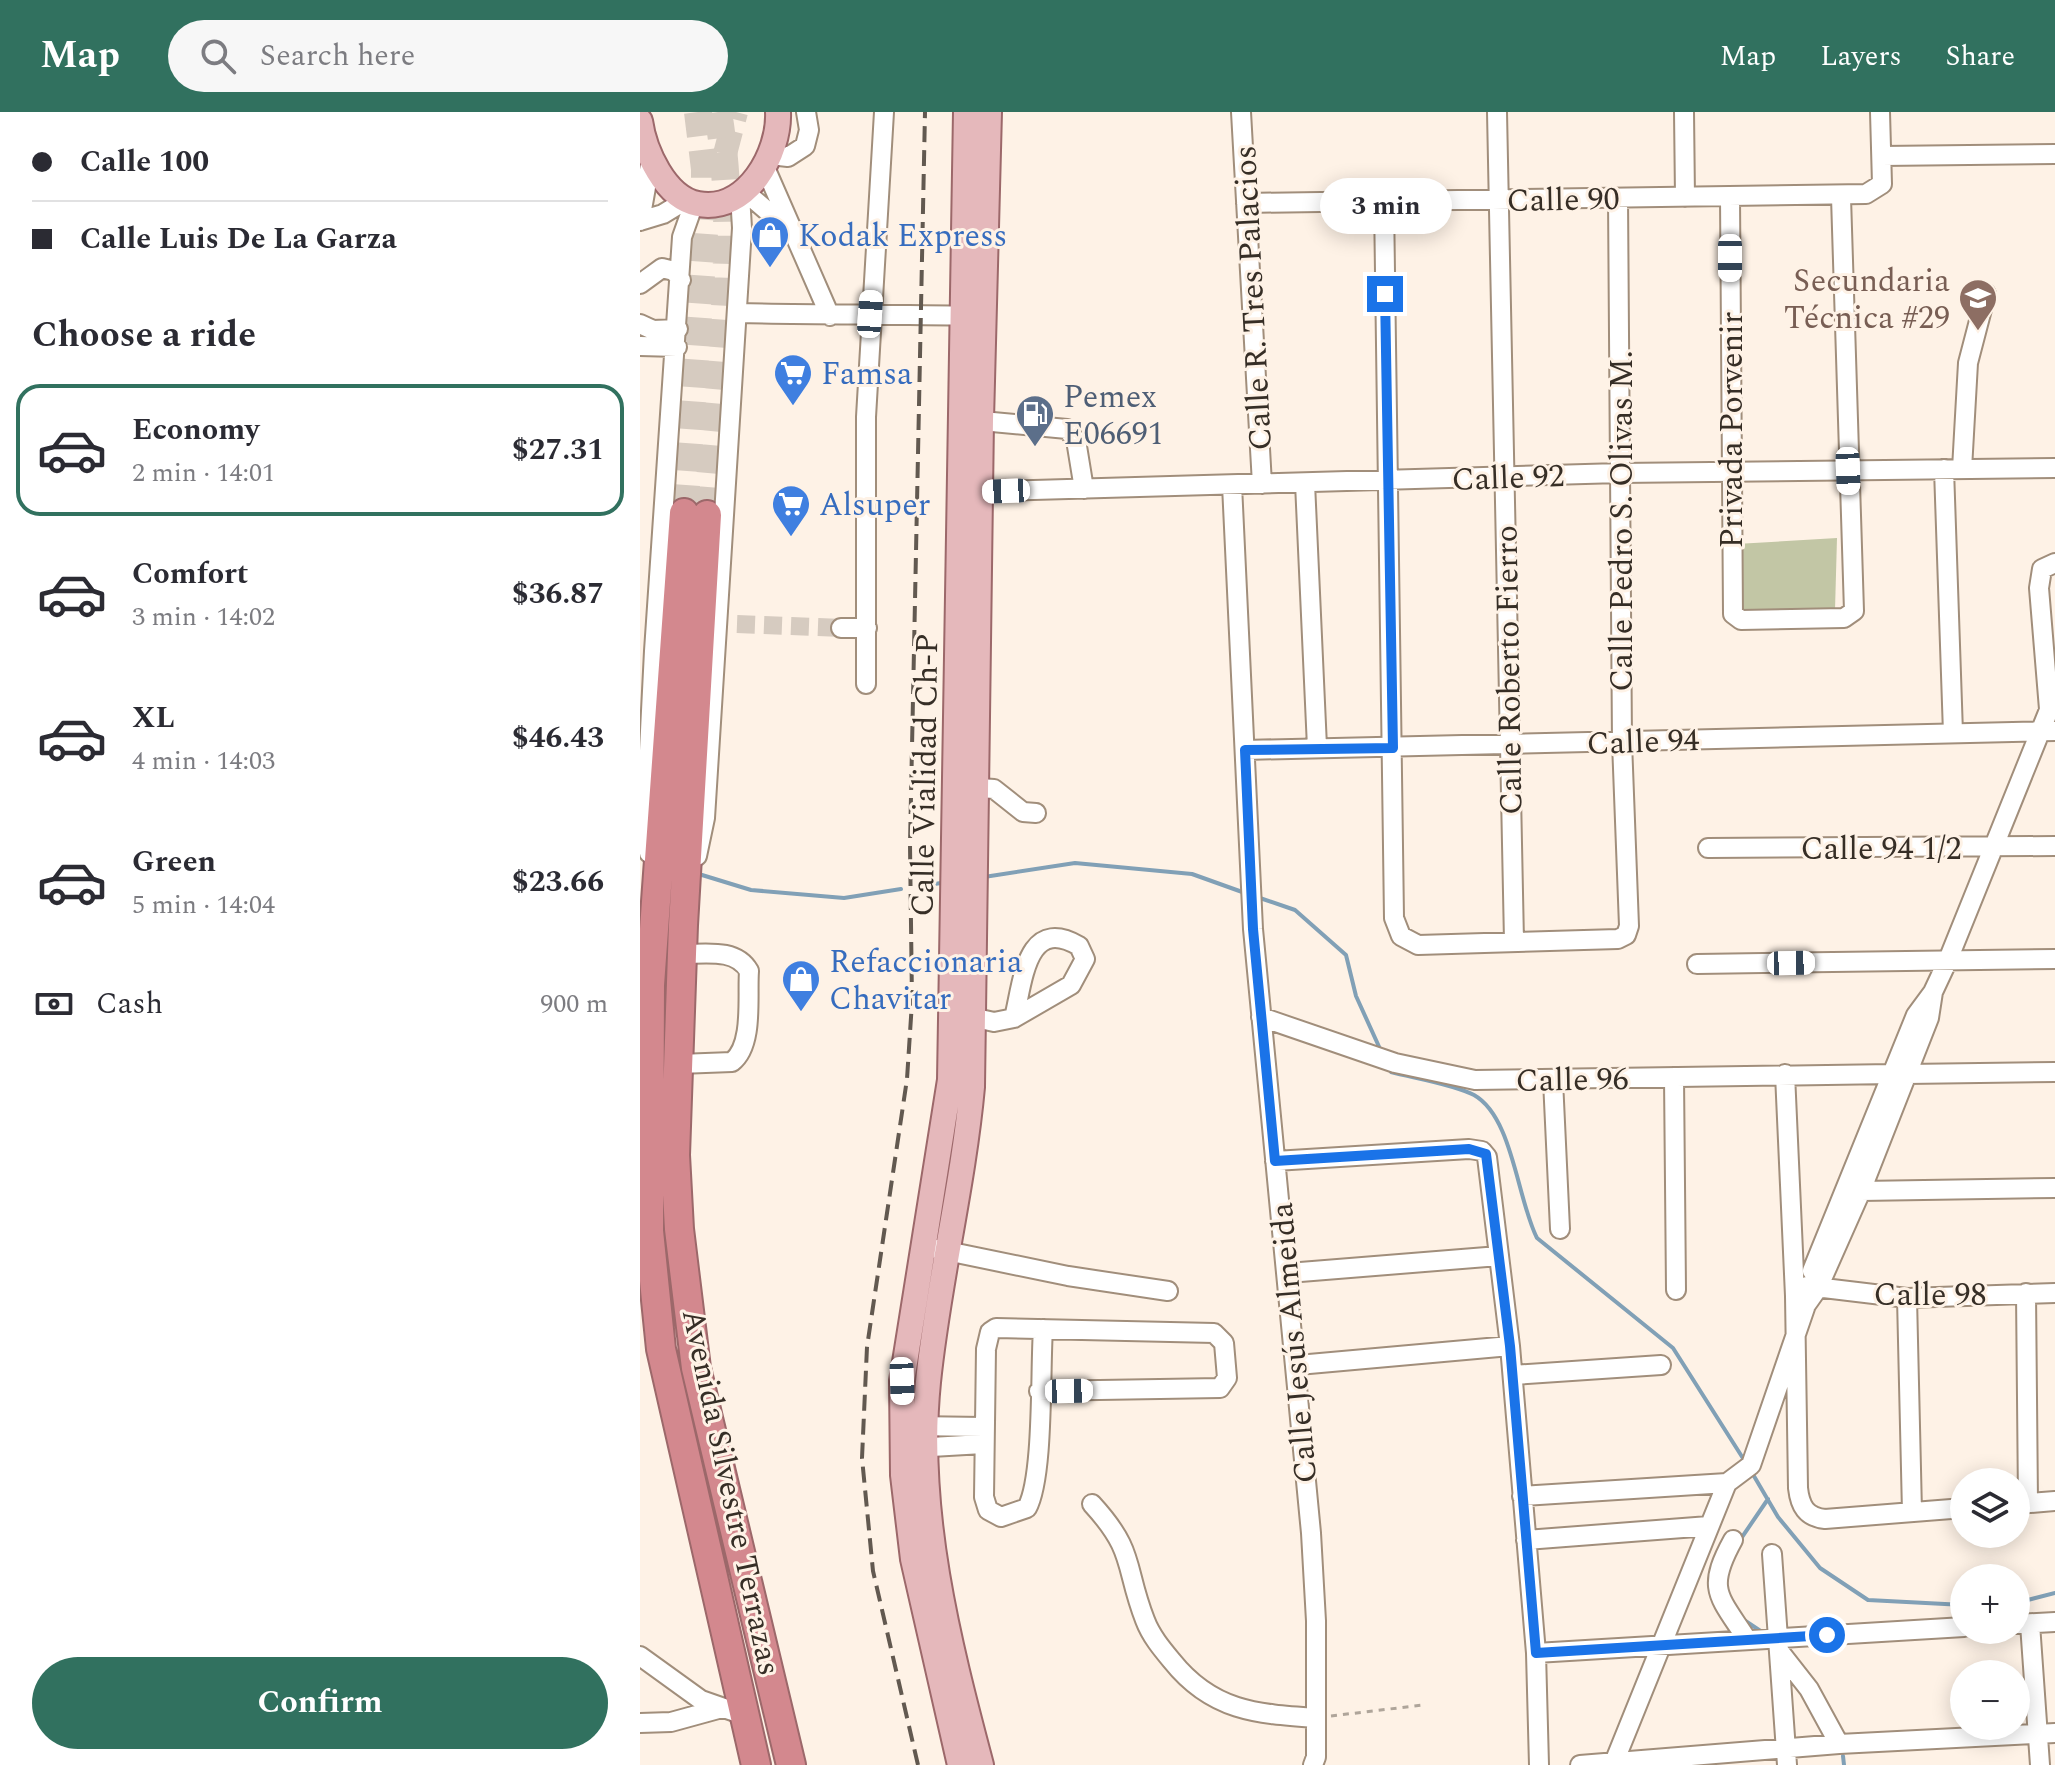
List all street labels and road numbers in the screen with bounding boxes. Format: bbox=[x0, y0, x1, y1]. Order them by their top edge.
street label: Calle R. Tres Palacios bbox=[1221, 144, 1286, 452]
street label: Calle 90 bbox=[1506, 175, 1620, 226]
street label: Privada Porvenir bbox=[1708, 311, 1757, 549]
street label: Calle Pedro S. Olivas M. bbox=[1598, 350, 1647, 692]
street label: Calle 92 bbox=[1451, 452, 1565, 505]
street label: Calle Roberto Fierro bbox=[1482, 525, 1537, 815]
street label: Calle Vialidad Ch-P bbox=[899, 633, 952, 917]
street label: Calle 94 bbox=[1586, 716, 1700, 769]
street label: Calle 94 1/2 bbox=[1800, 825, 1962, 874]
street label: Calle 96 bbox=[1515, 1055, 1629, 1106]
street label: Calle Jesús Almeida bbox=[1258, 1200, 1331, 1485]
street label: Calle 98 bbox=[1873, 1271, 1987, 1320]
street label: Avenida Silvestre Terrazas bbox=[668, 1304, 793, 1680]

